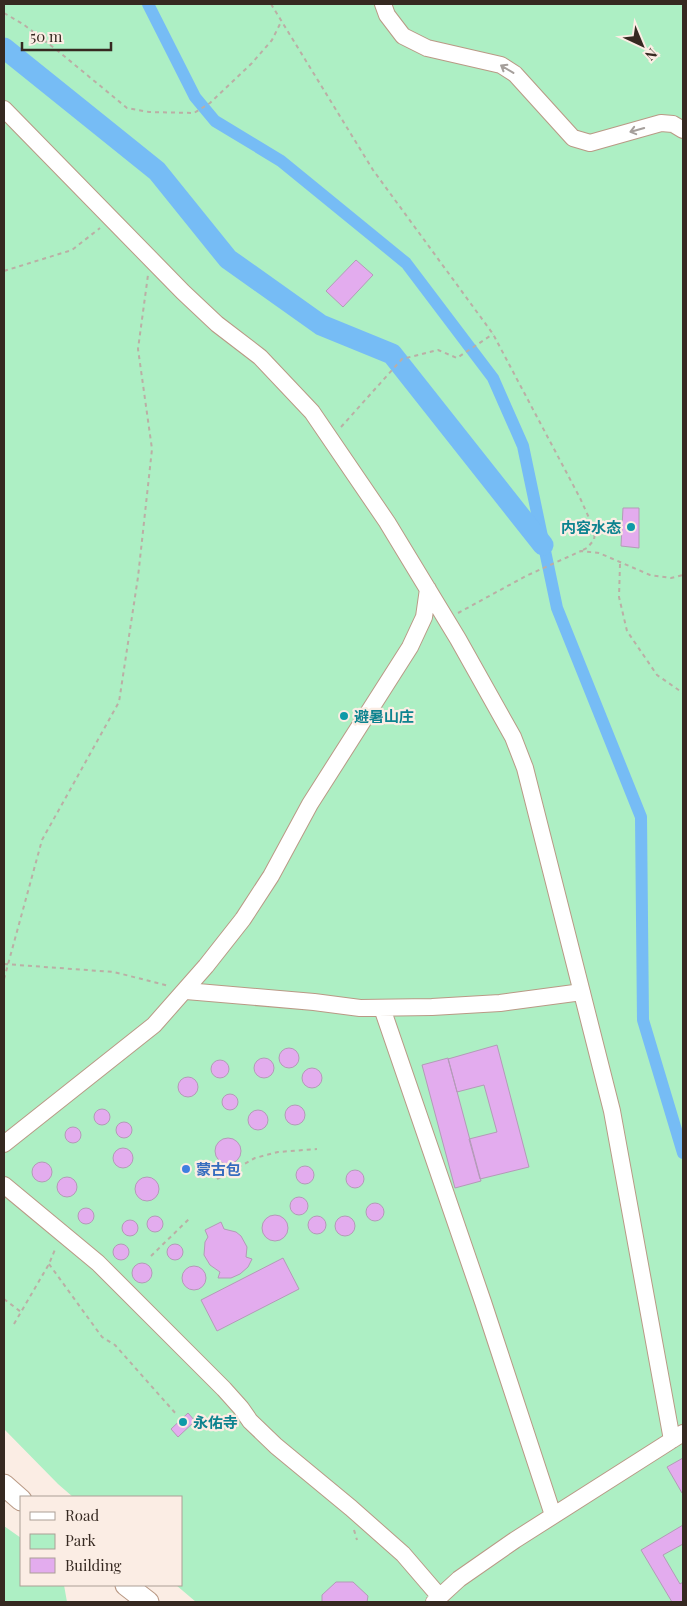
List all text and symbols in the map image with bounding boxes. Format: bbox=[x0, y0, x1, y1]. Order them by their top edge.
scale bar bbox=[22, 20, 111, 52]
north arrow bbox=[617, 20, 667, 70]
text: 50 m bbox=[30, 26, 63, 46]
text: N bbox=[641, 44, 662, 65]
one-way arrow bbox=[501, 64, 515, 74]
one-way arrow bbox=[630, 125, 646, 135]
place label: 内容水态 bbox=[561, 517, 621, 537]
marker: 内容水态 bbox=[625, 521, 637, 533]
place label: 避暑山庄 bbox=[354, 706, 414, 726]
marker: 避暑山庄 bbox=[338, 710, 350, 722]
place label: 蒙古包 bbox=[196, 1159, 241, 1179]
marker: 蒙古包 bbox=[180, 1163, 192, 1175]
place label: 永佑寺 bbox=[193, 1412, 238, 1432]
marker: 永佑寺 bbox=[177, 1416, 189, 1428]
legend bbox=[20, 1496, 182, 1586]
text: Road bbox=[65, 1505, 99, 1525]
text: Park bbox=[65, 1530, 97, 1550]
text: Building bbox=[65, 1555, 122, 1575]

